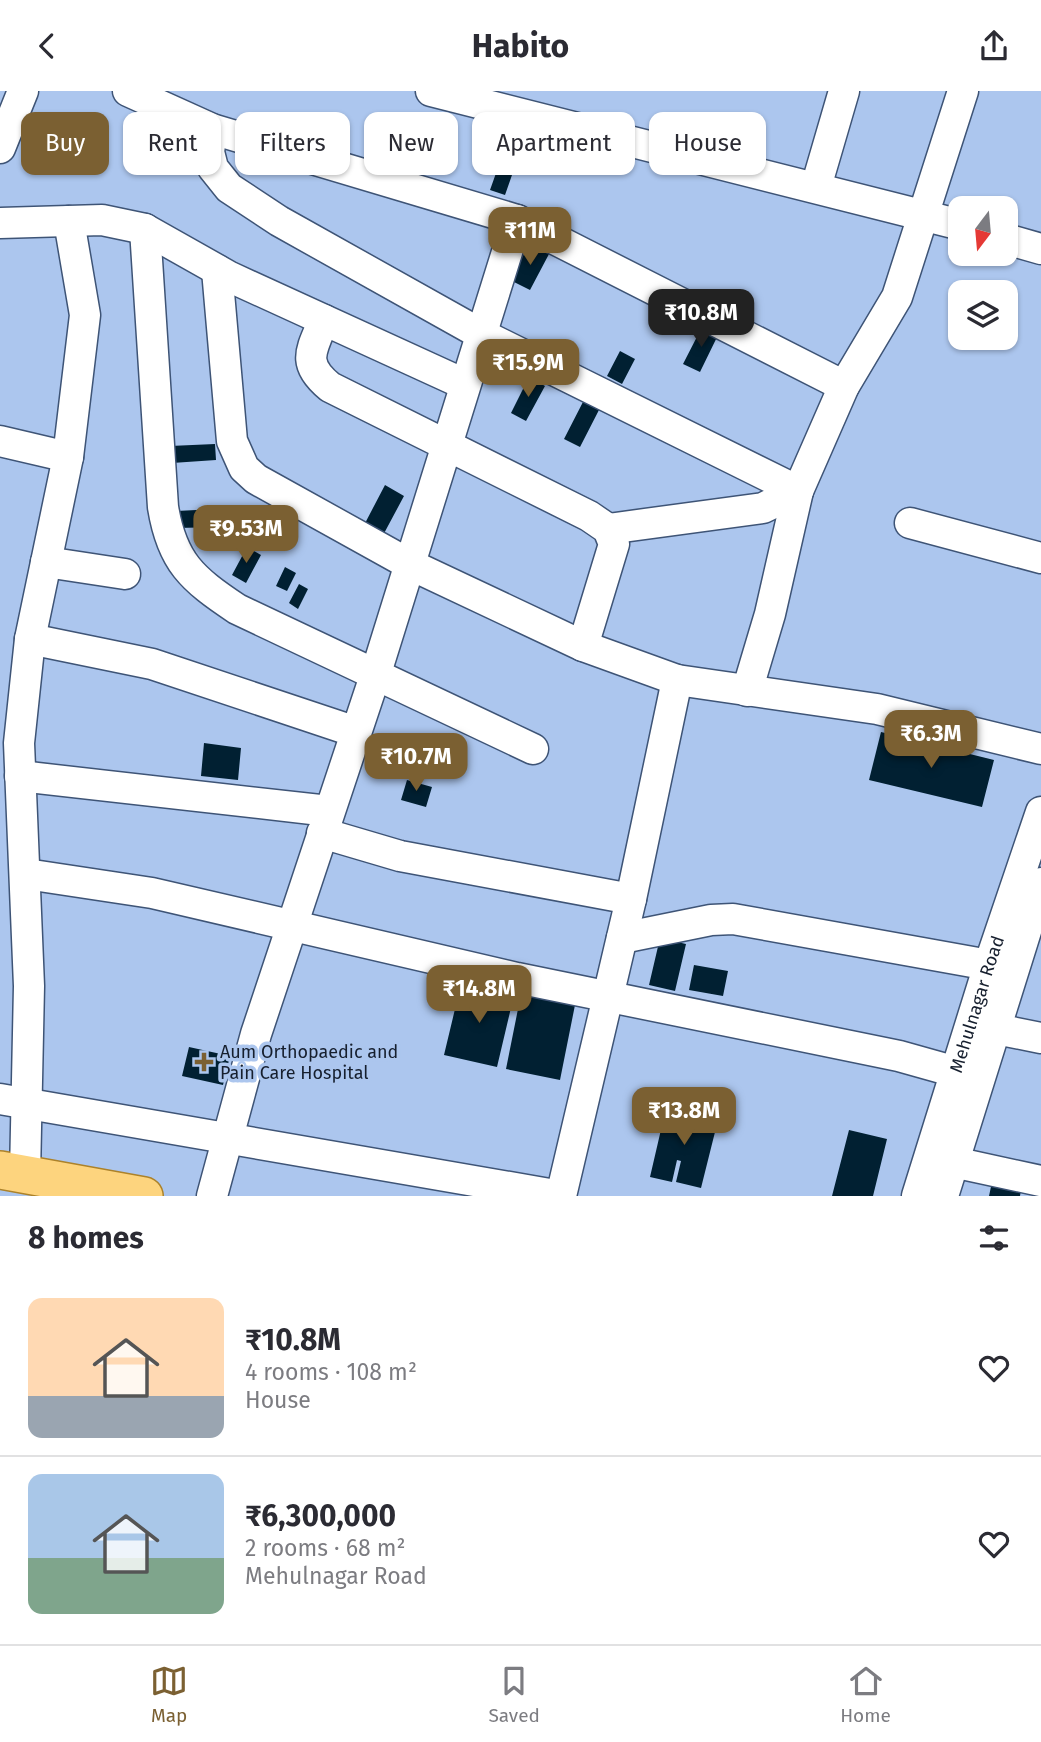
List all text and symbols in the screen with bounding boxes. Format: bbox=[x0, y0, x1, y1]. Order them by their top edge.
icon: back bbox=[28, 27, 66, 65]
text: Habito bbox=[472, 27, 569, 65]
icon: share bbox=[975, 27, 1013, 65]
chip: Buy bbox=[21, 112, 109, 175]
chip: Rent bbox=[123, 112, 221, 175]
chip: Filters bbox=[235, 112, 350, 175]
chip: New bbox=[364, 112, 458, 175]
chip: Apartment bbox=[472, 112, 635, 175]
chip: House bbox=[649, 112, 766, 175]
north arrow bbox=[948, 196, 1018, 266]
map controls bbox=[948, 196, 1018, 350]
pin: ₹11M bbox=[489, 207, 571, 267]
text: ₹11M bbox=[504, 216, 556, 244]
button: layers bbox=[948, 280, 1018, 350]
pin: ₹10.8M bbox=[644, 289, 758, 349]
text: ₹10.8M bbox=[664, 298, 738, 326]
pin: ₹15.9M bbox=[471, 339, 585, 399]
text: ₹15.9M bbox=[492, 348, 564, 376]
pin: ₹9.53M bbox=[189, 505, 303, 565]
text: ₹9.53M bbox=[209, 514, 283, 542]
pin: ₹6.3M bbox=[882, 711, 980, 770]
text: ₹6.3M bbox=[900, 719, 962, 747]
pin: ₹10.7M bbox=[359, 733, 473, 793]
text: ₹10.7M bbox=[381, 742, 451, 770]
street label: Mehulnagar Road bbox=[945, 933, 1009, 1075]
pin: ₹14.8M bbox=[422, 965, 536, 1025]
text: ₹14.8M bbox=[442, 974, 516, 1002]
place label: Aum Orthopaedic and Pain Care Hospital bbox=[220, 1041, 398, 1084]
marker: Aum Orthopaedic and Pain Care Hospital bbox=[194, 1052, 214, 1072]
pin: ₹13.8M bbox=[627, 1087, 741, 1147]
text: ₹13.8M bbox=[648, 1096, 720, 1124]
icon: filters bbox=[975, 1219, 1013, 1257]
text: 8 homes bbox=[28, 1220, 144, 1256]
text: ₹10.8M bbox=[245, 1322, 341, 1358]
icon: home bbox=[84, 1326, 168, 1410]
icon: heart bbox=[975, 1349, 1013, 1387]
text: 4 rooms · 108 m² bbox=[245, 1358, 417, 1386]
text: House bbox=[245, 1386, 311, 1414]
text: ₹6,300,000 bbox=[245, 1498, 396, 1534]
icon: home bbox=[84, 1502, 168, 1586]
icon: heart bbox=[975, 1525, 1013, 1563]
text: 2 rooms · 68 m² bbox=[245, 1534, 406, 1562]
text: Mehulnagar Road bbox=[245, 1562, 427, 1590]
tab: Map bbox=[150, 1662, 188, 1727]
tab: Saved bbox=[488, 1662, 540, 1727]
tab: Home bbox=[840, 1662, 891, 1727]

